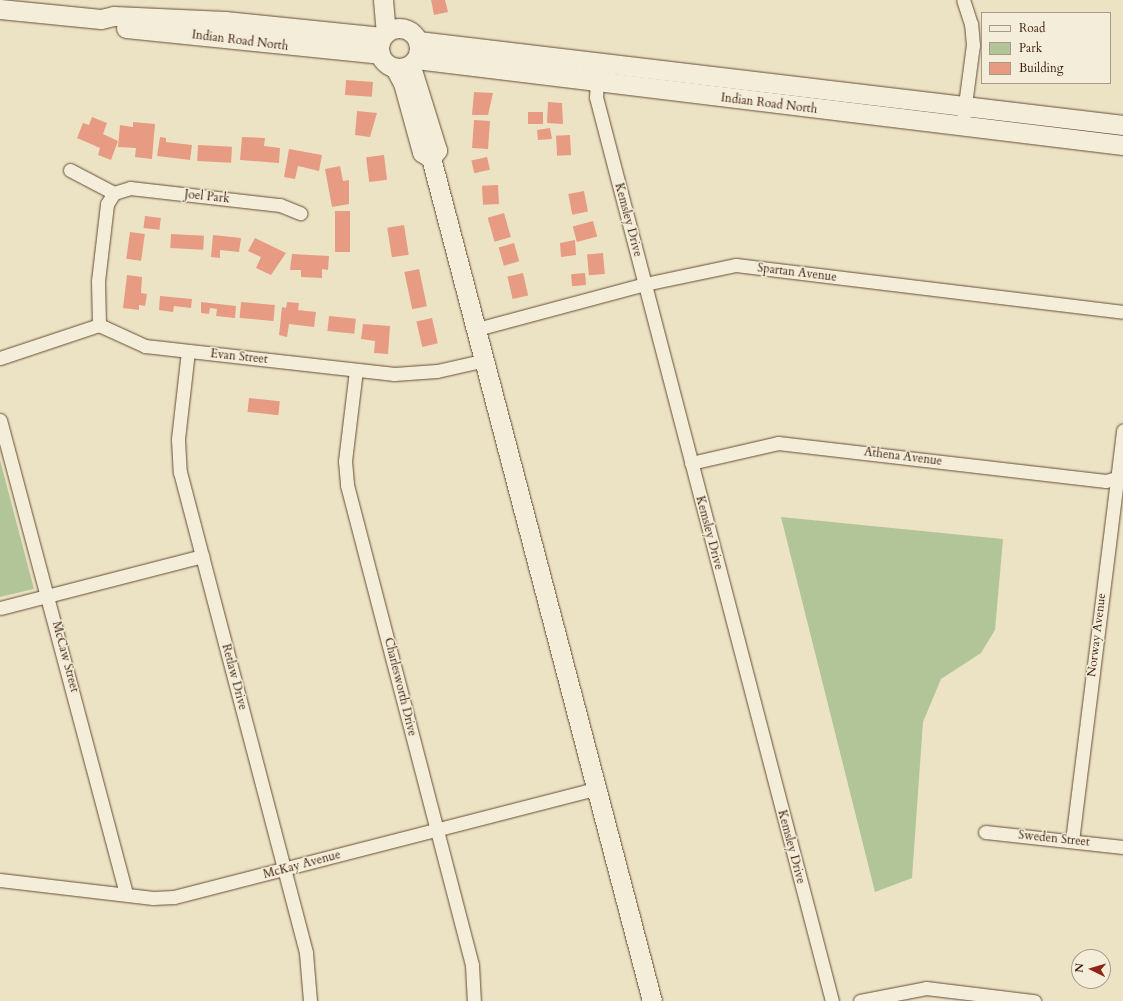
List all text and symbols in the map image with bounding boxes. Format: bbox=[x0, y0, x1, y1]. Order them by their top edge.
legend bbox=[981, 12, 1111, 84]
text: Road bbox=[1019, 20, 1045, 36]
street label: Indian Road North bbox=[191, 28, 289, 54]
text: Park bbox=[1019, 40, 1042, 56]
text: Building bbox=[1019, 60, 1063, 76]
street label: Indian Road North bbox=[720, 91, 818, 117]
street label: Kemsley Drive bbox=[611, 182, 645, 258]
street label: Joel Park bbox=[184, 187, 230, 207]
street label: Spartan Avenue bbox=[756, 261, 838, 285]
street label: Evan Street bbox=[210, 347, 268, 367]
street label: Athena Avenue bbox=[863, 445, 943, 469]
street label: Kemsley Drive bbox=[692, 495, 726, 571]
street label: Norway Avenue bbox=[1085, 592, 1109, 678]
street label: McCaw Street bbox=[49, 620, 81, 694]
street label: Charlesworth Drive bbox=[381, 636, 419, 738]
street label: Retlaw Drive bbox=[218, 642, 250, 712]
street label: Kemsley Drive bbox=[774, 809, 808, 885]
street label: Sweden Street bbox=[1018, 828, 1090, 850]
street label: McKay Avenue bbox=[262, 848, 342, 882]
north arrow bbox=[1071, 949, 1111, 989]
text: N bbox=[1072, 963, 1087, 973]

